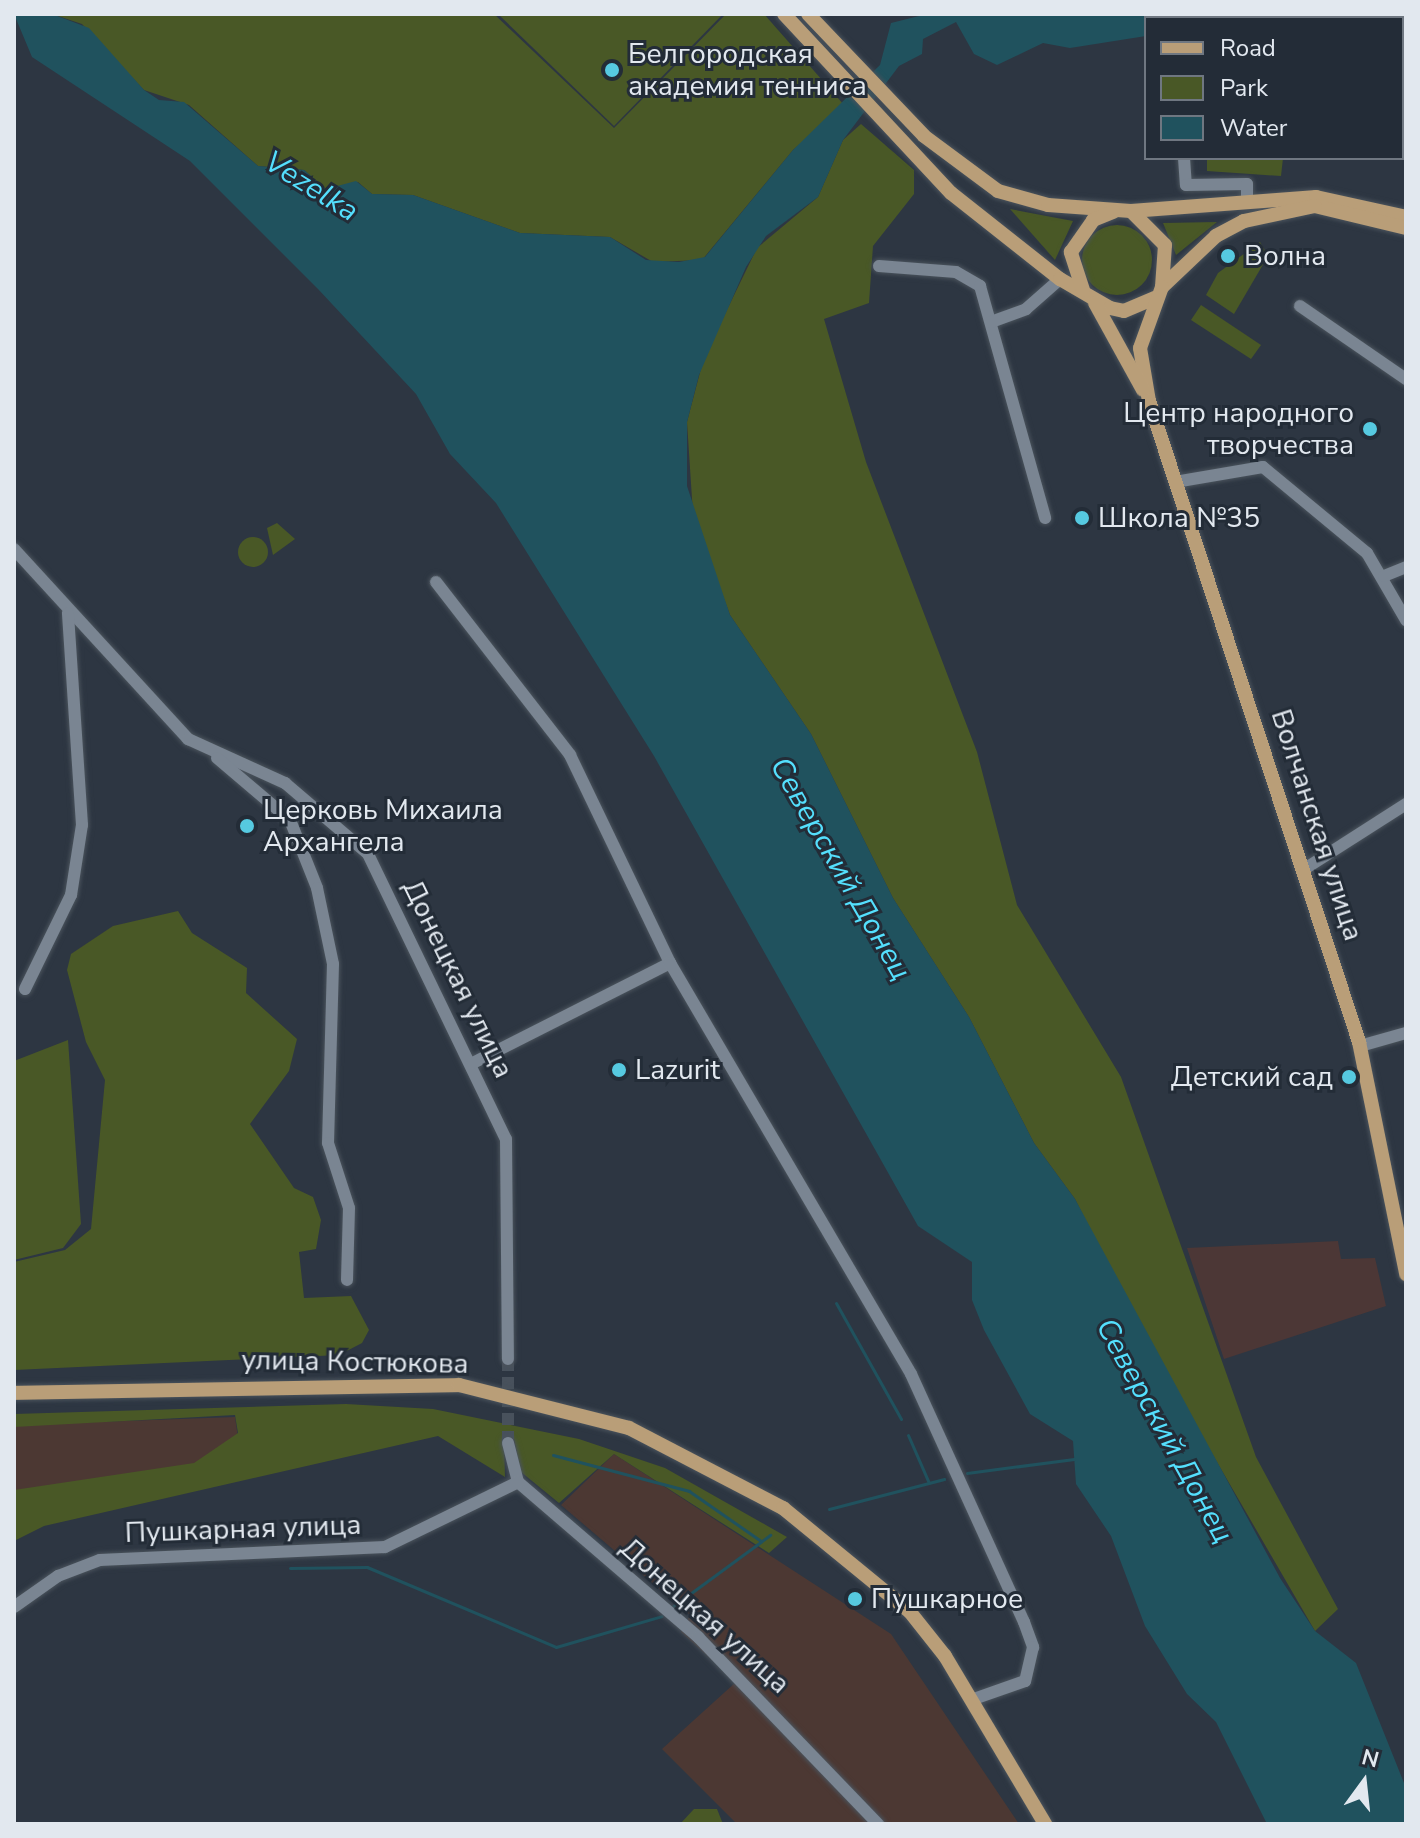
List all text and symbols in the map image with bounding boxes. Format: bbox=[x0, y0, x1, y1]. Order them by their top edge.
legend bbox=[1144, 16, 1404, 160]
text: Road bbox=[1220, 32, 1276, 64]
place label: Белгородская академия тенниса bbox=[628, 37, 867, 103]
marker: Белгородская академия тенниса bbox=[603, 61, 621, 79]
text: Park bbox=[1220, 72, 1268, 104]
text: Water bbox=[1220, 112, 1287, 144]
water label: Vezelka bbox=[257, 144, 365, 230]
place label: Волна bbox=[1244, 239, 1326, 273]
marker: Волна bbox=[1219, 247, 1237, 265]
place label: Центр народного творчества bbox=[1123, 396, 1354, 462]
marker: Центр народного творчества bbox=[1361, 420, 1379, 438]
place label: Школа №35 bbox=[1098, 501, 1260, 535]
marker: Школа №35 bbox=[1073, 509, 1091, 527]
street label: Волчанская улица bbox=[1264, 705, 1370, 945]
water label: Северский Донец bbox=[762, 751, 918, 987]
place label: Церковь Михаила Архангела bbox=[263, 793, 503, 859]
marker: Церковь Михаила Архангела bbox=[238, 817, 256, 835]
street label: Донецкая улица bbox=[396, 874, 520, 1084]
place label: Lazurit bbox=[635, 1053, 720, 1087]
place label: Детский сад bbox=[1171, 1060, 1333, 1094]
marker: Lazurit bbox=[610, 1061, 628, 1079]
marker: Детский сад bbox=[1340, 1068, 1358, 1086]
water label: Северский Донец bbox=[1087, 1312, 1241, 1550]
street label: улица Костюкова bbox=[241, 1343, 469, 1381]
street label: Пушкарная улица bbox=[124, 1508, 362, 1550]
street label: Донецкая улица bbox=[613, 1531, 797, 1701]
place label: Пушкарное bbox=[871, 1582, 1023, 1616]
marker: Пушкарное bbox=[846, 1590, 864, 1608]
north arrow bbox=[1324, 1742, 1404, 1822]
text: N bbox=[1358, 1742, 1382, 1775]

